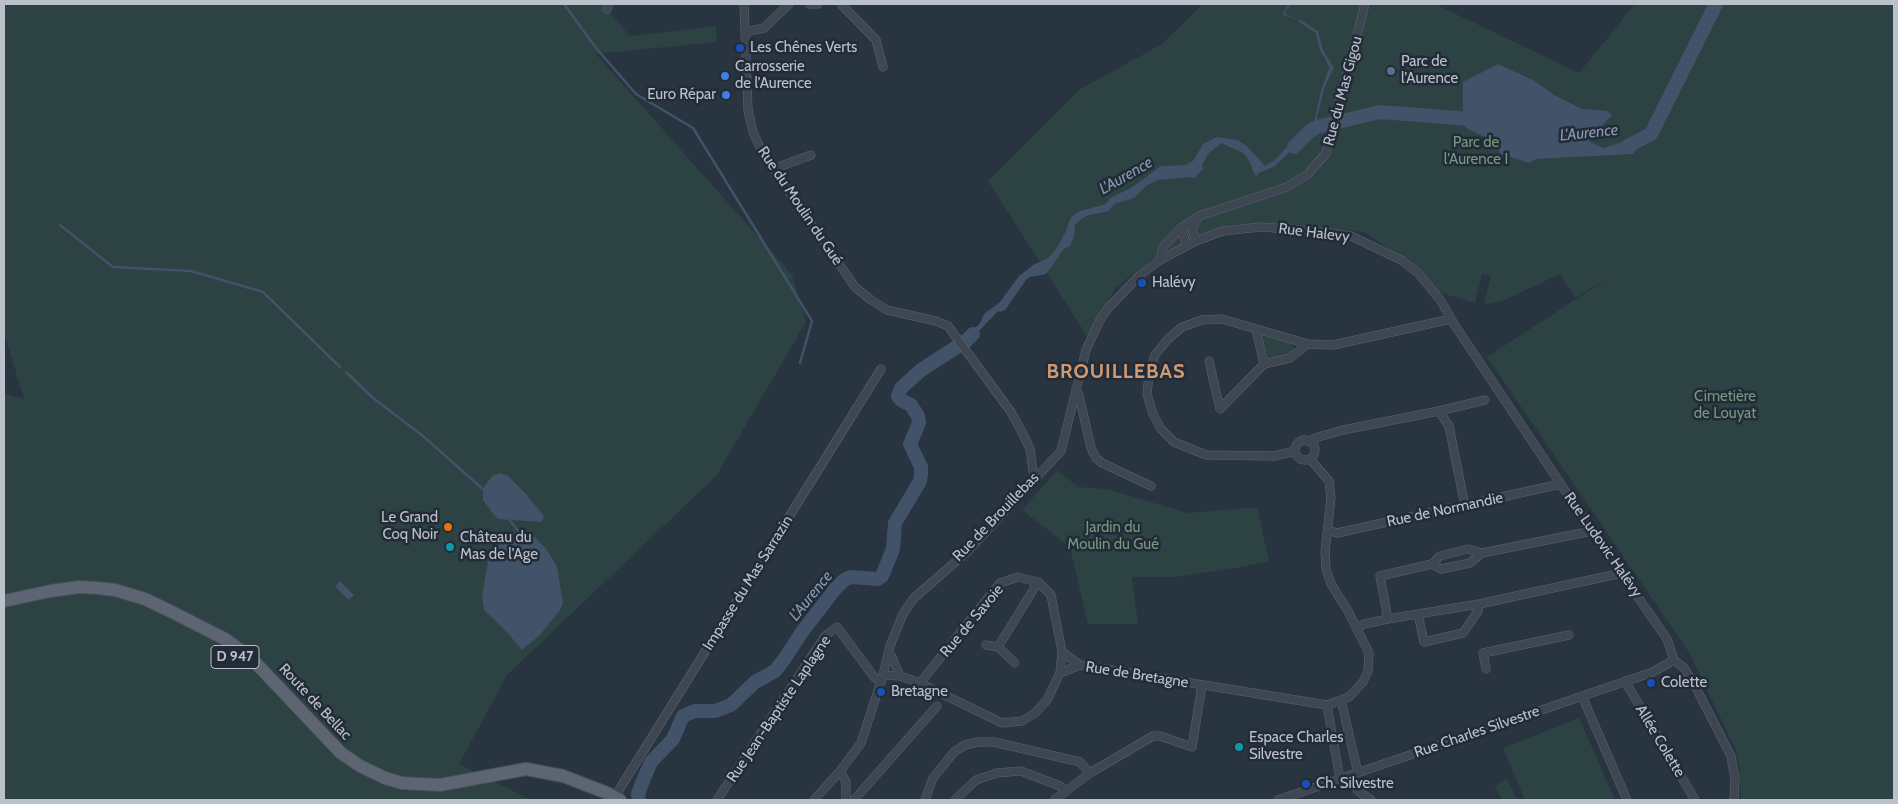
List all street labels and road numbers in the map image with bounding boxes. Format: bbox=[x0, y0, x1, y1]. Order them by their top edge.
street label: Rue du Mas Gigou bbox=[1320, 34, 1366, 148]
street label: Rue du Moulin du Gué bbox=[754, 143, 846, 269]
street label: Rue Halevy bbox=[1277, 220, 1351, 246]
street label: Rue de Brouillebas bbox=[949, 469, 1043, 565]
street label: Rue de Normandie bbox=[1385, 489, 1505, 531]
street label: Rue Ludovic Halévy bbox=[1560, 489, 1646, 601]
street label: Impasse du Mas Sarrazin bbox=[699, 512, 797, 654]
street label: Rue de Savoie bbox=[936, 581, 1008, 661]
street label: Rue Jean-Baptiste Laplagne bbox=[723, 632, 835, 786]
road number: D 947 bbox=[211, 646, 259, 669]
street label: Rue de Bretagne bbox=[1084, 658, 1190, 692]
street label: Route de Bellac bbox=[275, 660, 355, 744]
street label: Rue Charles Silvestre bbox=[1412, 702, 1542, 762]
street label: Allée Colette bbox=[1631, 702, 1689, 780]

